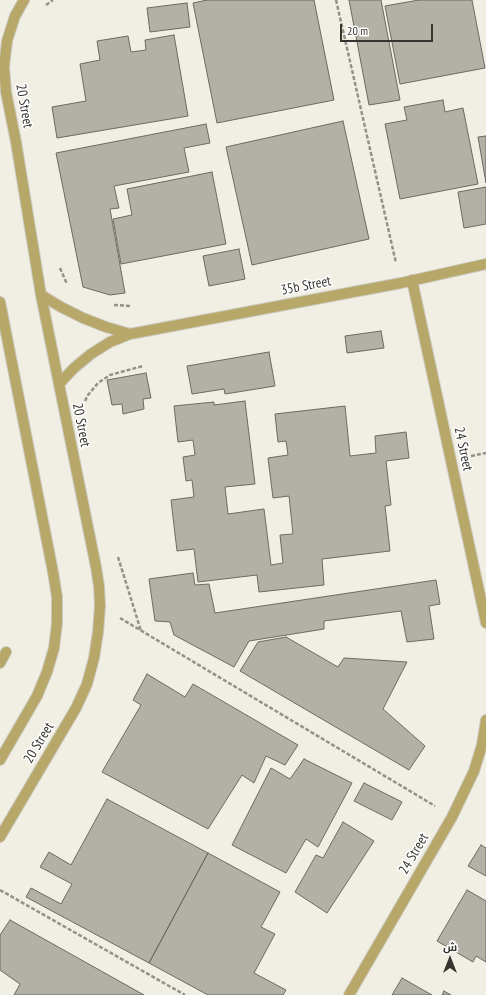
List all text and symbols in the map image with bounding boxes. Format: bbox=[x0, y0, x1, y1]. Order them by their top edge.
scale bar bbox=[342, 16, 435, 42]
text: 20 m bbox=[347, 23, 368, 38]
street label: 20 Street bbox=[12, 83, 36, 129]
street label: 35b Street bbox=[280, 273, 332, 299]
street label: 20 Street bbox=[69, 402, 93, 448]
street label: 24 Street bbox=[450, 425, 476, 473]
street label: 20 Street bbox=[20, 720, 58, 766]
street label: 24 Street bbox=[396, 831, 432, 877]
north arrow bbox=[430, 939, 470, 979]
text: ش bbox=[443, 940, 457, 954]

